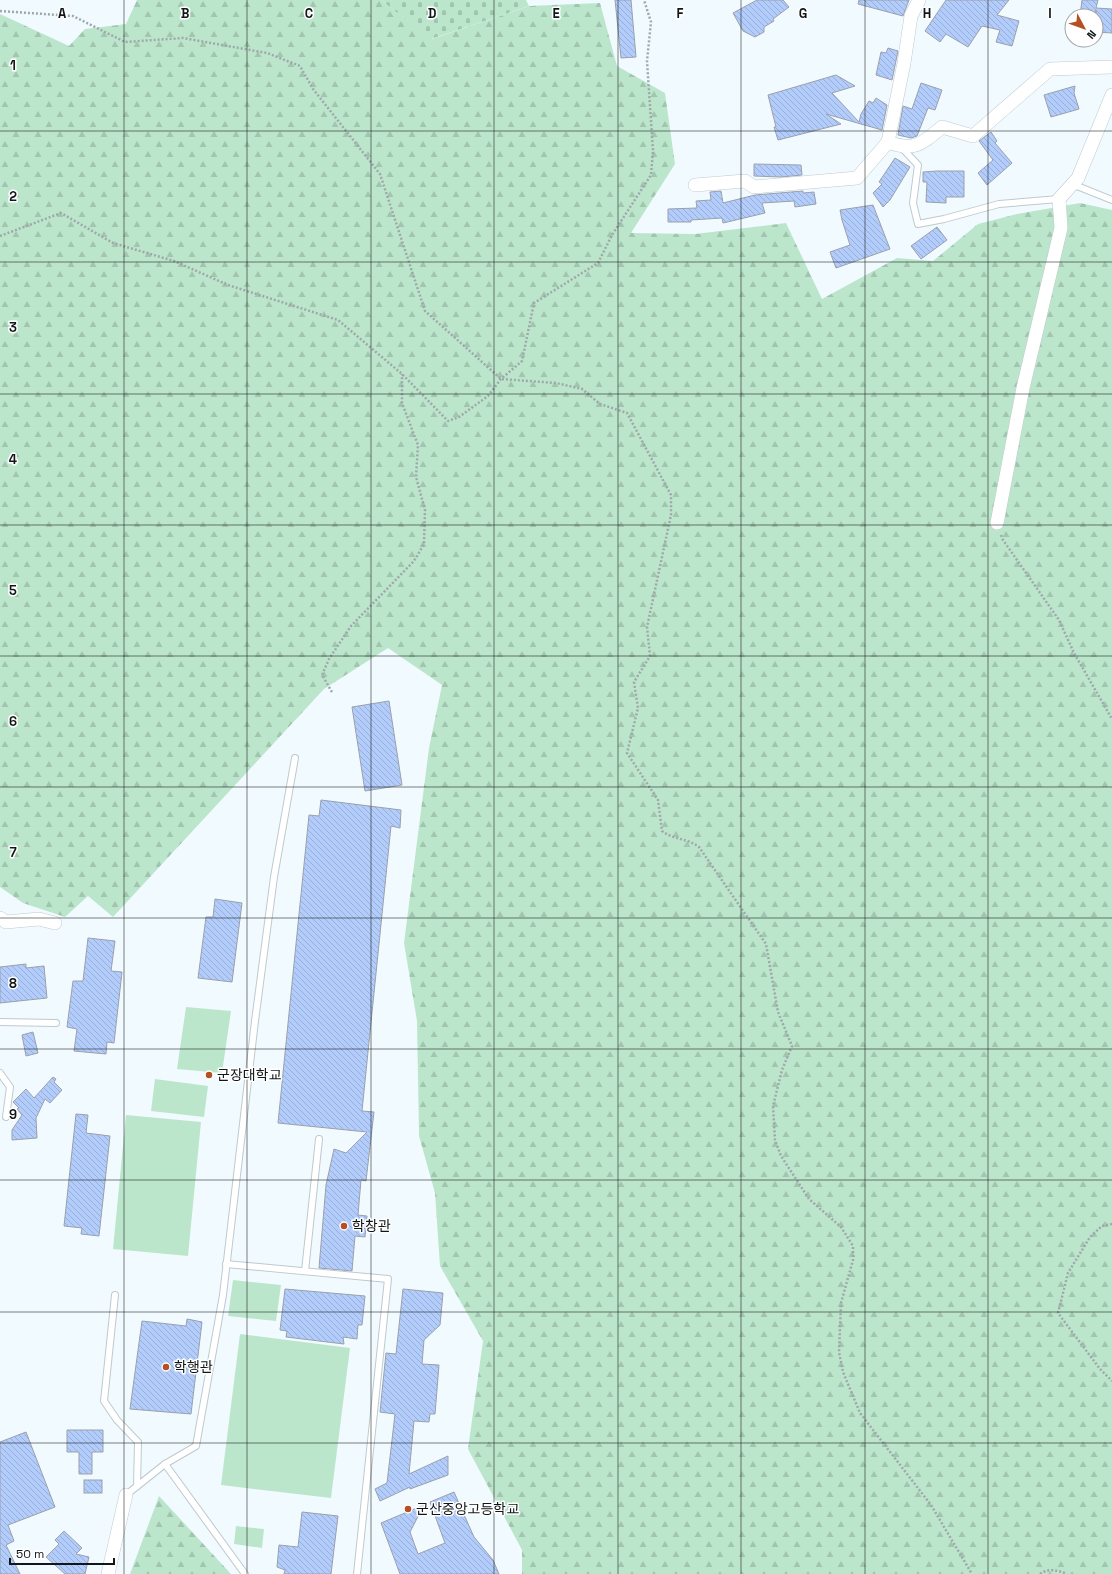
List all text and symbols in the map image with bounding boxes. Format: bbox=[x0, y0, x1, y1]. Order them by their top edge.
text: A bbox=[58, 5, 67, 22]
text: B bbox=[181, 5, 190, 22]
text: C bbox=[305, 5, 313, 22]
text: D bbox=[428, 5, 437, 22]
text: E bbox=[552, 5, 560, 22]
text: F bbox=[677, 5, 684, 22]
text: G bbox=[799, 5, 807, 22]
text: H bbox=[923, 5, 931, 22]
text: I bbox=[1048, 5, 1052, 22]
north arrow bbox=[1064, 8, 1104, 48]
text: N bbox=[1084, 27, 1099, 42]
text: 1 bbox=[10, 57, 16, 74]
text: 2 bbox=[9, 188, 17, 205]
text: 3 bbox=[9, 319, 17, 336]
text: 4 bbox=[9, 451, 17, 468]
text: 5 bbox=[9, 582, 17, 599]
text: 6 bbox=[9, 713, 17, 730]
text: 7 bbox=[9, 844, 17, 861]
text: 8 bbox=[9, 975, 17, 992]
place label: 군장대학교 bbox=[217, 1066, 282, 1084]
marker: 군장대학교 bbox=[204, 1070, 214, 1080]
text: 9 bbox=[9, 1106, 17, 1123]
place label: 학창관 bbox=[352, 1217, 391, 1235]
marker: 학창관 bbox=[339, 1221, 349, 1231]
place label: 학행관 bbox=[174, 1358, 213, 1376]
marker: 학행관 bbox=[161, 1362, 171, 1372]
place label: 군산중앙고등학교 bbox=[416, 1500, 519, 1518]
marker: 군산중앙고등학교 bbox=[403, 1504, 413, 1514]
scale bar bbox=[10, 1540, 114, 1566]
text: 50 m bbox=[16, 1546, 44, 1562]

